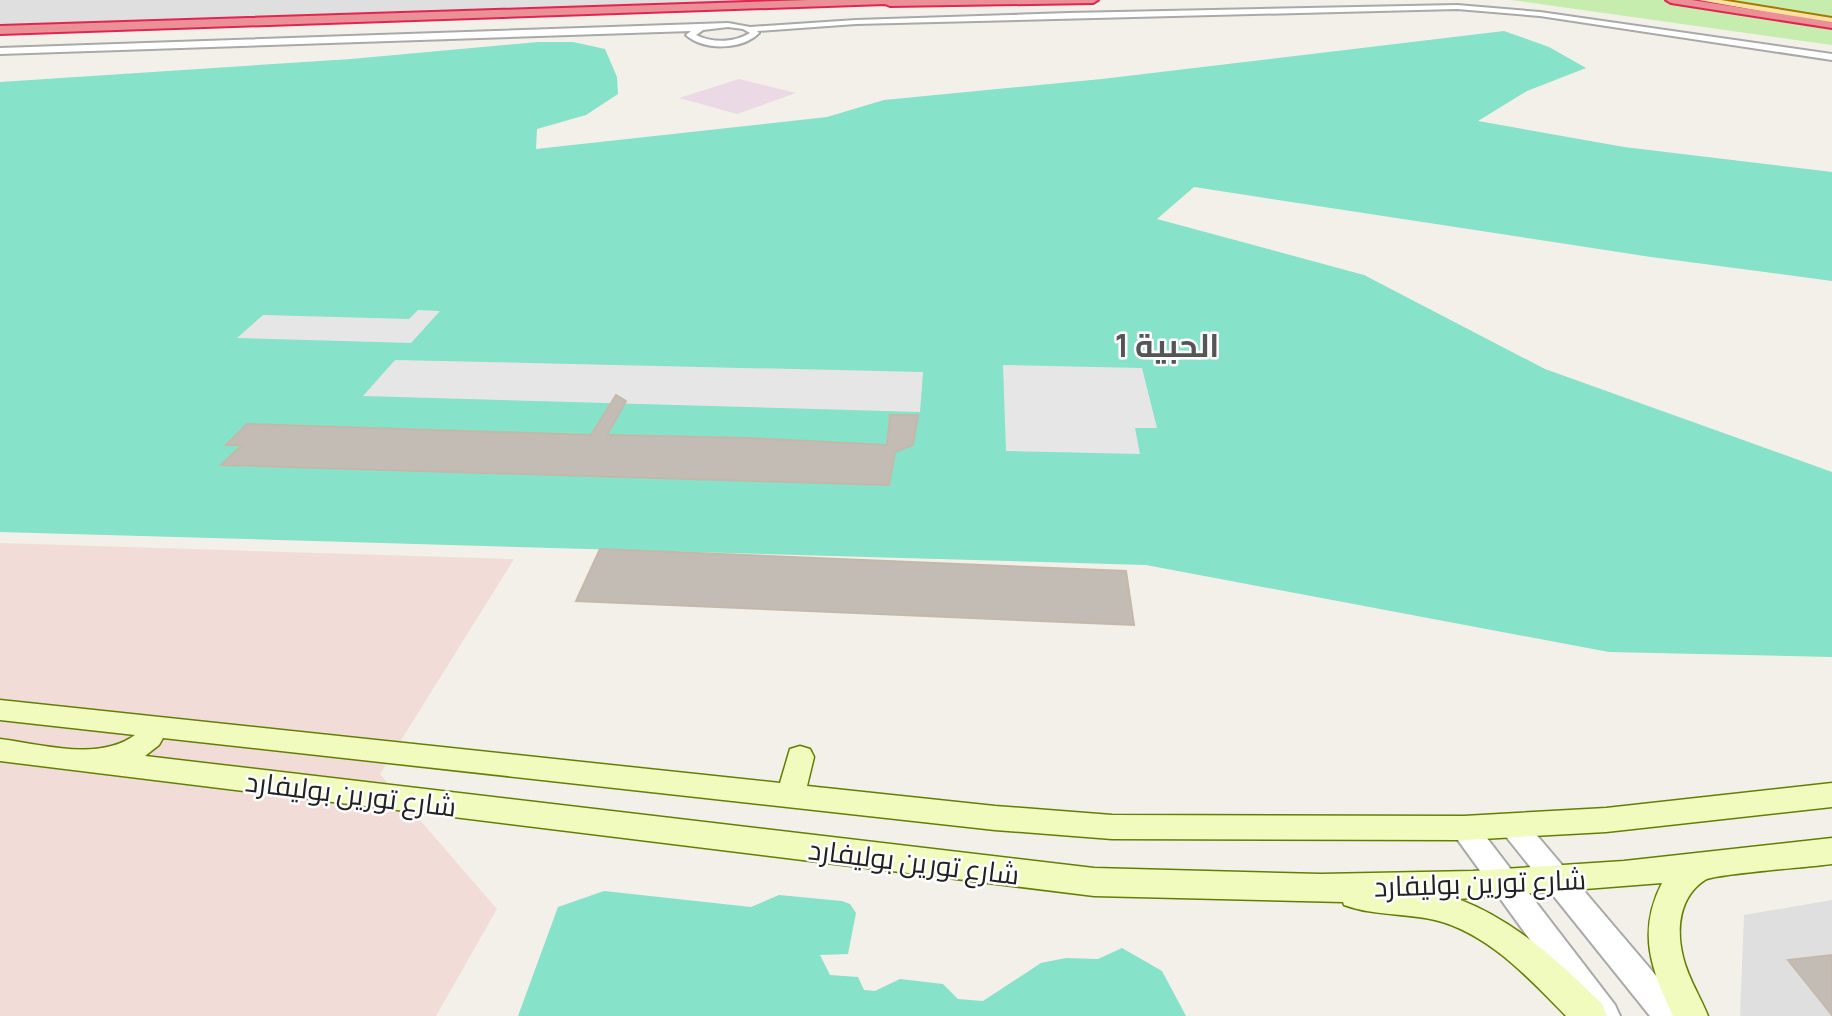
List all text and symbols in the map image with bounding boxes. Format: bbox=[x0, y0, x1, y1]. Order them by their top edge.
district label: الحبية 1 bbox=[1115, 323, 1219, 367]
street label: شارع تورين بوليفارد bbox=[243, 761, 459, 826]
street label: شارع تورين بوليفارد bbox=[806, 829, 1022, 894]
street label: شارع تورين بوليفارد bbox=[1373, 859, 1587, 906]

